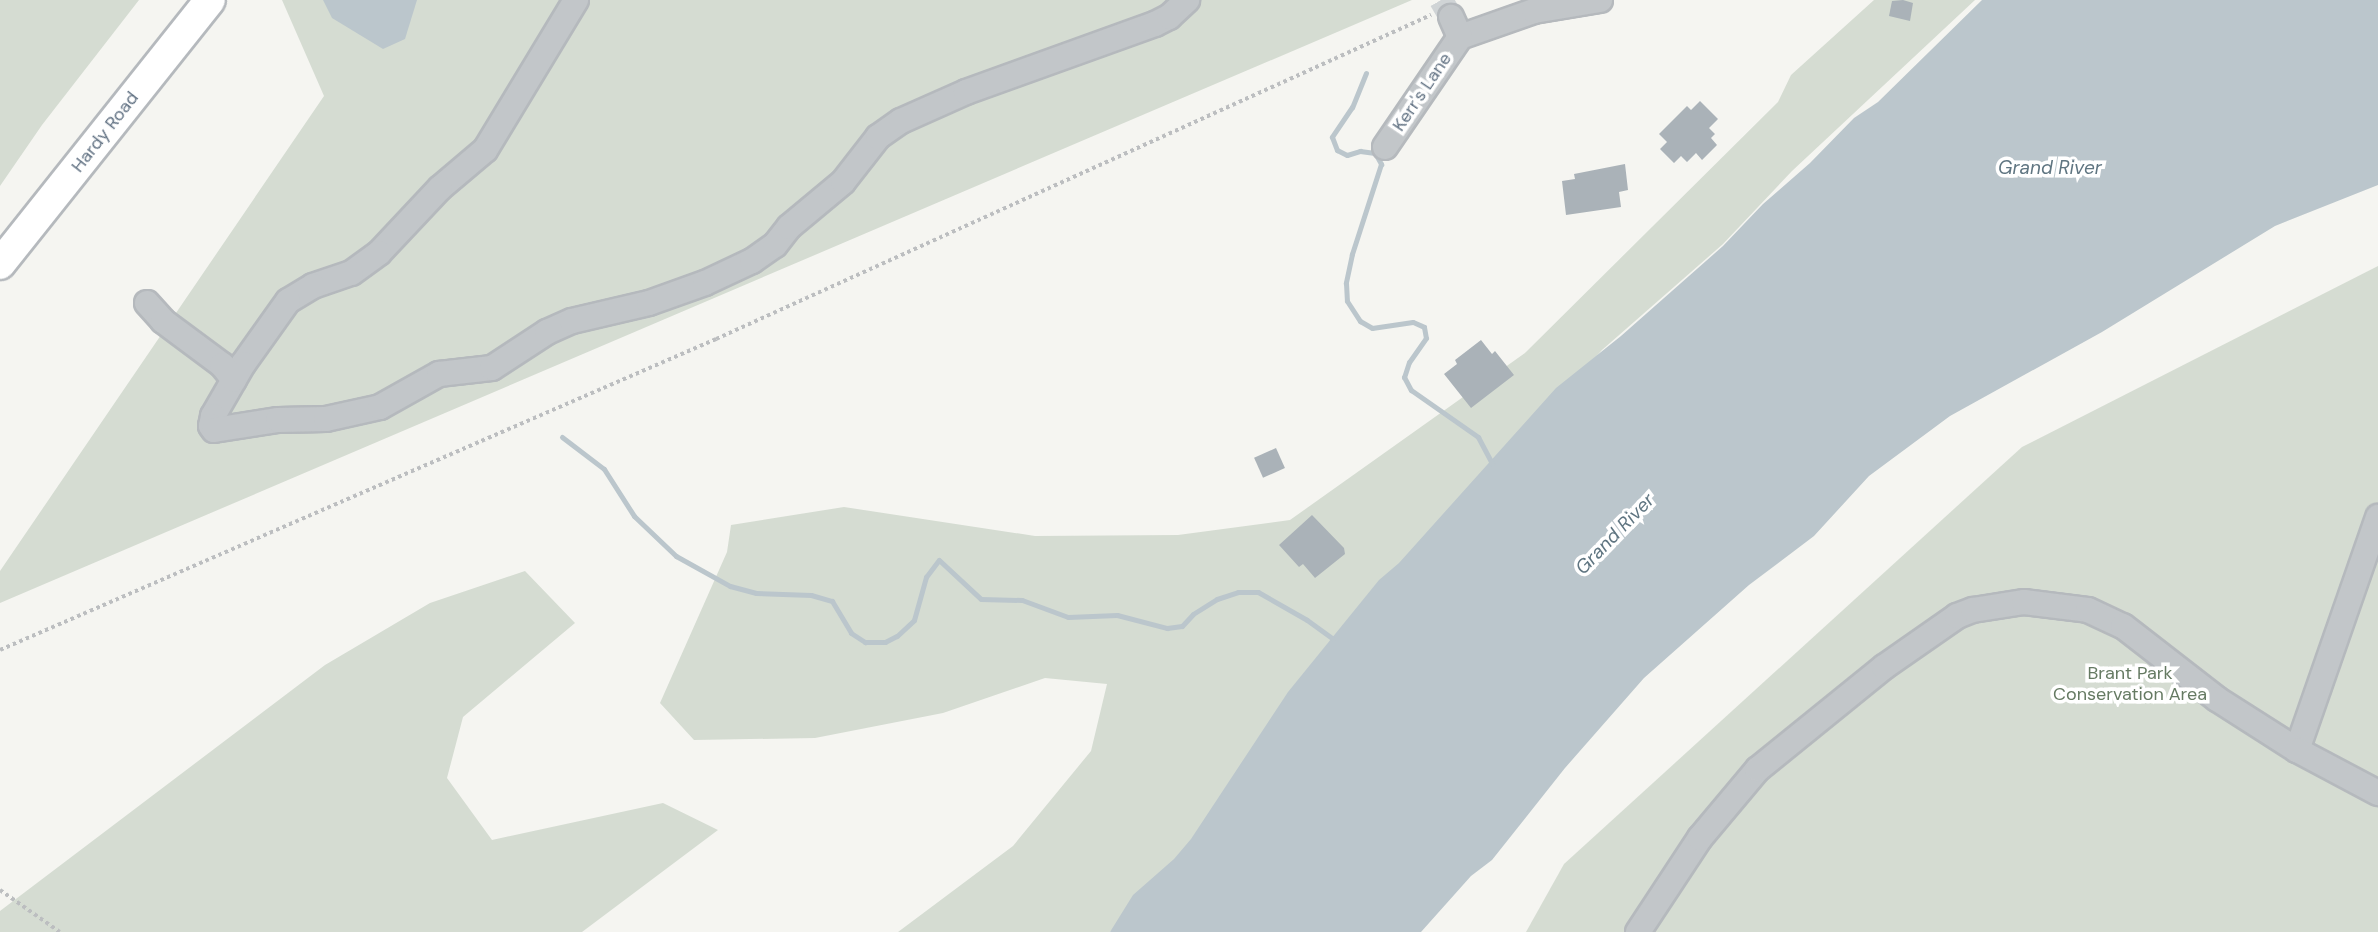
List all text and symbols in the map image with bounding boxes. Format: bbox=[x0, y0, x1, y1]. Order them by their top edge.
street label: Kerr's Lane bbox=[1388, 49, 1456, 135]
street label: Hardy Road bbox=[67, 87, 143, 177]
water label: Grand River bbox=[1998, 157, 2102, 179]
water label: Grand River bbox=[1571, 489, 1659, 579]
park label: Brant Park Conservation Area bbox=[2053, 663, 2207, 706]

